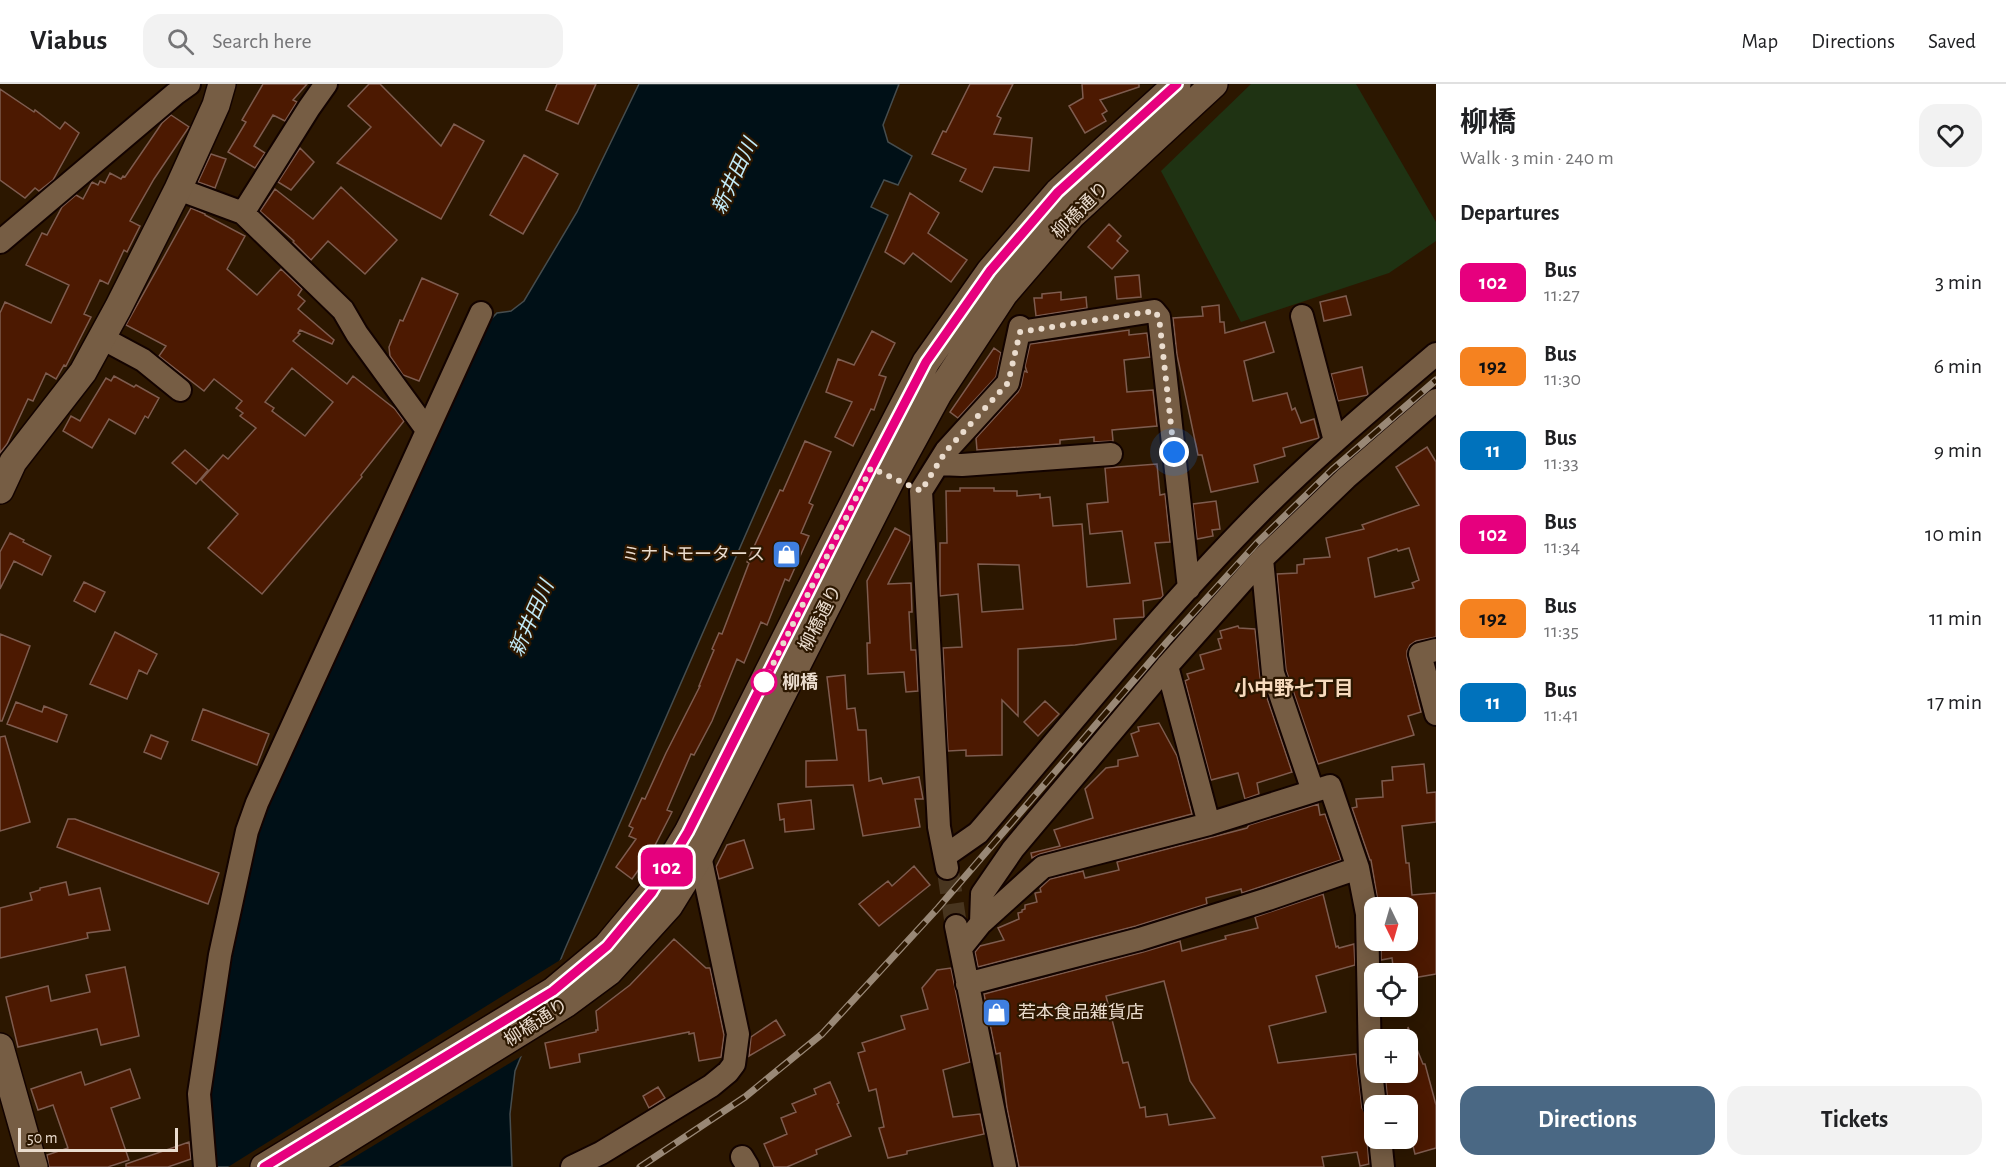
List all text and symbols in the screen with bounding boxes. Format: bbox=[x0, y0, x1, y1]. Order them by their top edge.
search box bbox=[143, 14, 563, 68]
icon: search bbox=[164, 25, 197, 58]
text: Viabus bbox=[30, 27, 107, 55]
text: Search here bbox=[212, 30, 312, 52]
text: Map bbox=[1742, 31, 1778, 52]
text: Directions bbox=[1811, 31, 1895, 52]
text: Saved bbox=[1928, 31, 1976, 52]
button: heart bbox=[1919, 104, 1982, 167]
text: 柳橋 bbox=[1460, 109, 1516, 137]
water label: 新井田川 bbox=[708, 134, 762, 217]
text: Walk · 3 min · 240 m bbox=[1460, 148, 1614, 168]
street label: 柳橋通り bbox=[1048, 178, 1113, 243]
text: Departures bbox=[1460, 202, 1560, 224]
text: Bus bbox=[1544, 259, 1577, 281]
text: 3 min bbox=[1935, 271, 1982, 293]
text: 102 bbox=[1479, 272, 1507, 293]
text: 11:27 bbox=[1544, 285, 1580, 305]
text: Bus bbox=[1544, 343, 1577, 365]
text: 6 min bbox=[1934, 355, 1982, 377]
text: 192 bbox=[1479, 356, 1507, 377]
text: 11:30 bbox=[1544, 369, 1581, 389]
text: Bus bbox=[1544, 427, 1577, 449]
your location bbox=[1159, 437, 1189, 467]
text: 9 min bbox=[1934, 439, 1982, 461]
text: 11 bbox=[1485, 440, 1501, 461]
text: 11:33 bbox=[1544, 453, 1579, 473]
text: Bus bbox=[1544, 511, 1577, 533]
text: 10 min bbox=[1925, 523, 1982, 545]
text: 102 bbox=[1479, 524, 1507, 545]
text: 11:34 bbox=[1544, 537, 1580, 557]
shop icon: ミナトモータース bbox=[770, 538, 802, 570]
place label: ミナトモータース bbox=[622, 545, 765, 564]
water label: 新井田川 bbox=[506, 576, 558, 659]
street label: 柳橋通り bbox=[796, 582, 845, 655]
text: Bus bbox=[1544, 595, 1577, 617]
text: 11 min bbox=[1929, 607, 1982, 629]
text: 192 bbox=[1479, 608, 1507, 629]
text: 11:35 bbox=[1544, 621, 1579, 641]
marker: 柳橋 bbox=[751, 669, 777, 695]
place label: 柳橋 bbox=[782, 672, 818, 692]
district label: 小中野七丁目 bbox=[1234, 678, 1354, 699]
text: Bus bbox=[1544, 679, 1577, 701]
text: 17 min bbox=[1927, 691, 1982, 713]
text: 11 bbox=[1485, 692, 1501, 713]
text: 11:41 bbox=[1544, 705, 1579, 725]
line badge: 102 bbox=[632, 848, 702, 886]
text: 102 bbox=[653, 857, 681, 878]
north arrow bbox=[1364, 897, 1418, 951]
map controls bbox=[1364, 897, 1418, 1149]
button: locate bbox=[1364, 963, 1418, 1017]
street label: 柳橋通り bbox=[501, 995, 572, 1050]
shop icon: 若本食品雑貨店 bbox=[981, 996, 1013, 1028]
place label: 若本食品雑貨店 bbox=[1018, 1002, 1144, 1022]
button: + bbox=[1364, 1029, 1418, 1083]
button: Directions bbox=[1460, 1086, 1715, 1155]
button: Tickets bbox=[1727, 1086, 1982, 1155]
button: − bbox=[1364, 1095, 1418, 1149]
scale bar bbox=[18, 1125, 178, 1152]
text: 50 m bbox=[27, 1130, 58, 1146]

